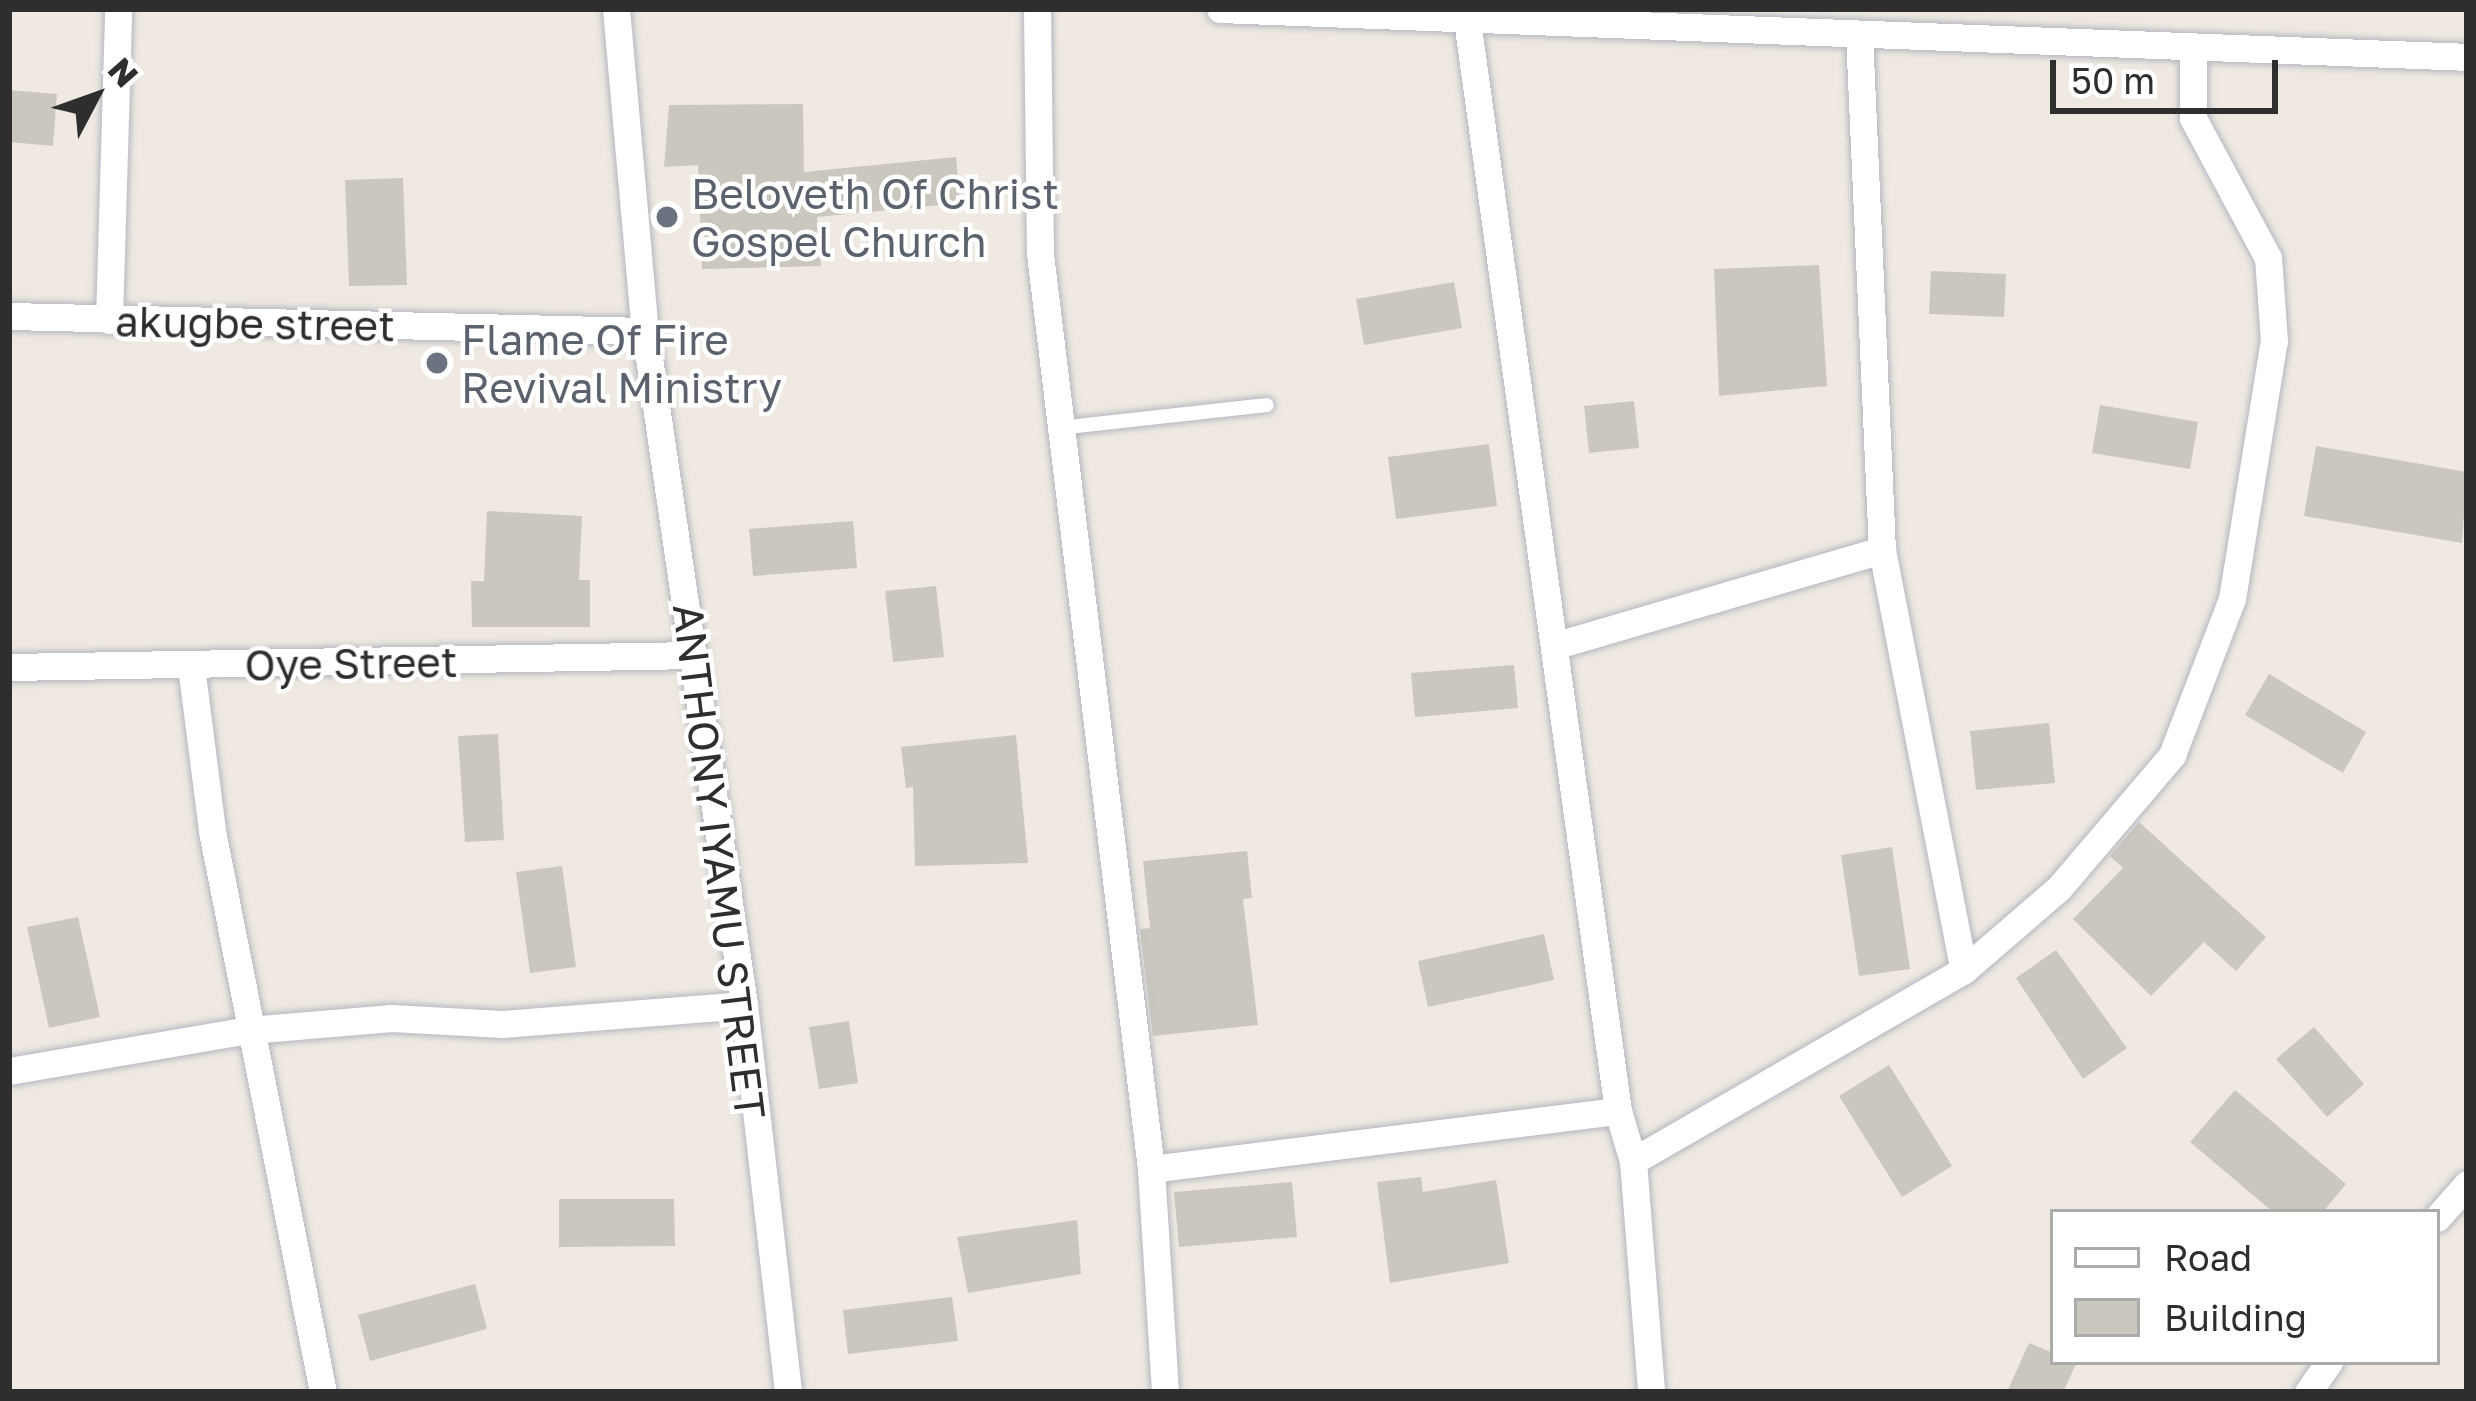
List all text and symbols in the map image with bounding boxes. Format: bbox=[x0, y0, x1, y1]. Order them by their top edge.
north arrow bbox=[36, 36, 156, 156]
scale bar bbox=[2056, 36, 2284, 110]
text: N bbox=[101, 50, 146, 94]
text: 50 m bbox=[2071, 59, 2155, 102]
place label: Beloveth Of Christ Gospel Church bbox=[691, 168, 1059, 266]
marker: Beloveth Of Christ Gospel Church bbox=[654, 204, 680, 230]
street label: akugbe street bbox=[115, 295, 395, 351]
place label: Flame Of Fire Revival Ministry bbox=[461, 314, 782, 412]
marker: Flame Of Fire Revival Ministry bbox=[424, 350, 450, 376]
street label: ANTHONY IYAMU STREET bbox=[663, 601, 777, 1121]
street label: Oye Street bbox=[244, 636, 458, 690]
legend bbox=[2050, 1209, 2440, 1365]
text: Road bbox=[2164, 1236, 2252, 1279]
text: Building bbox=[2164, 1296, 2307, 1339]

